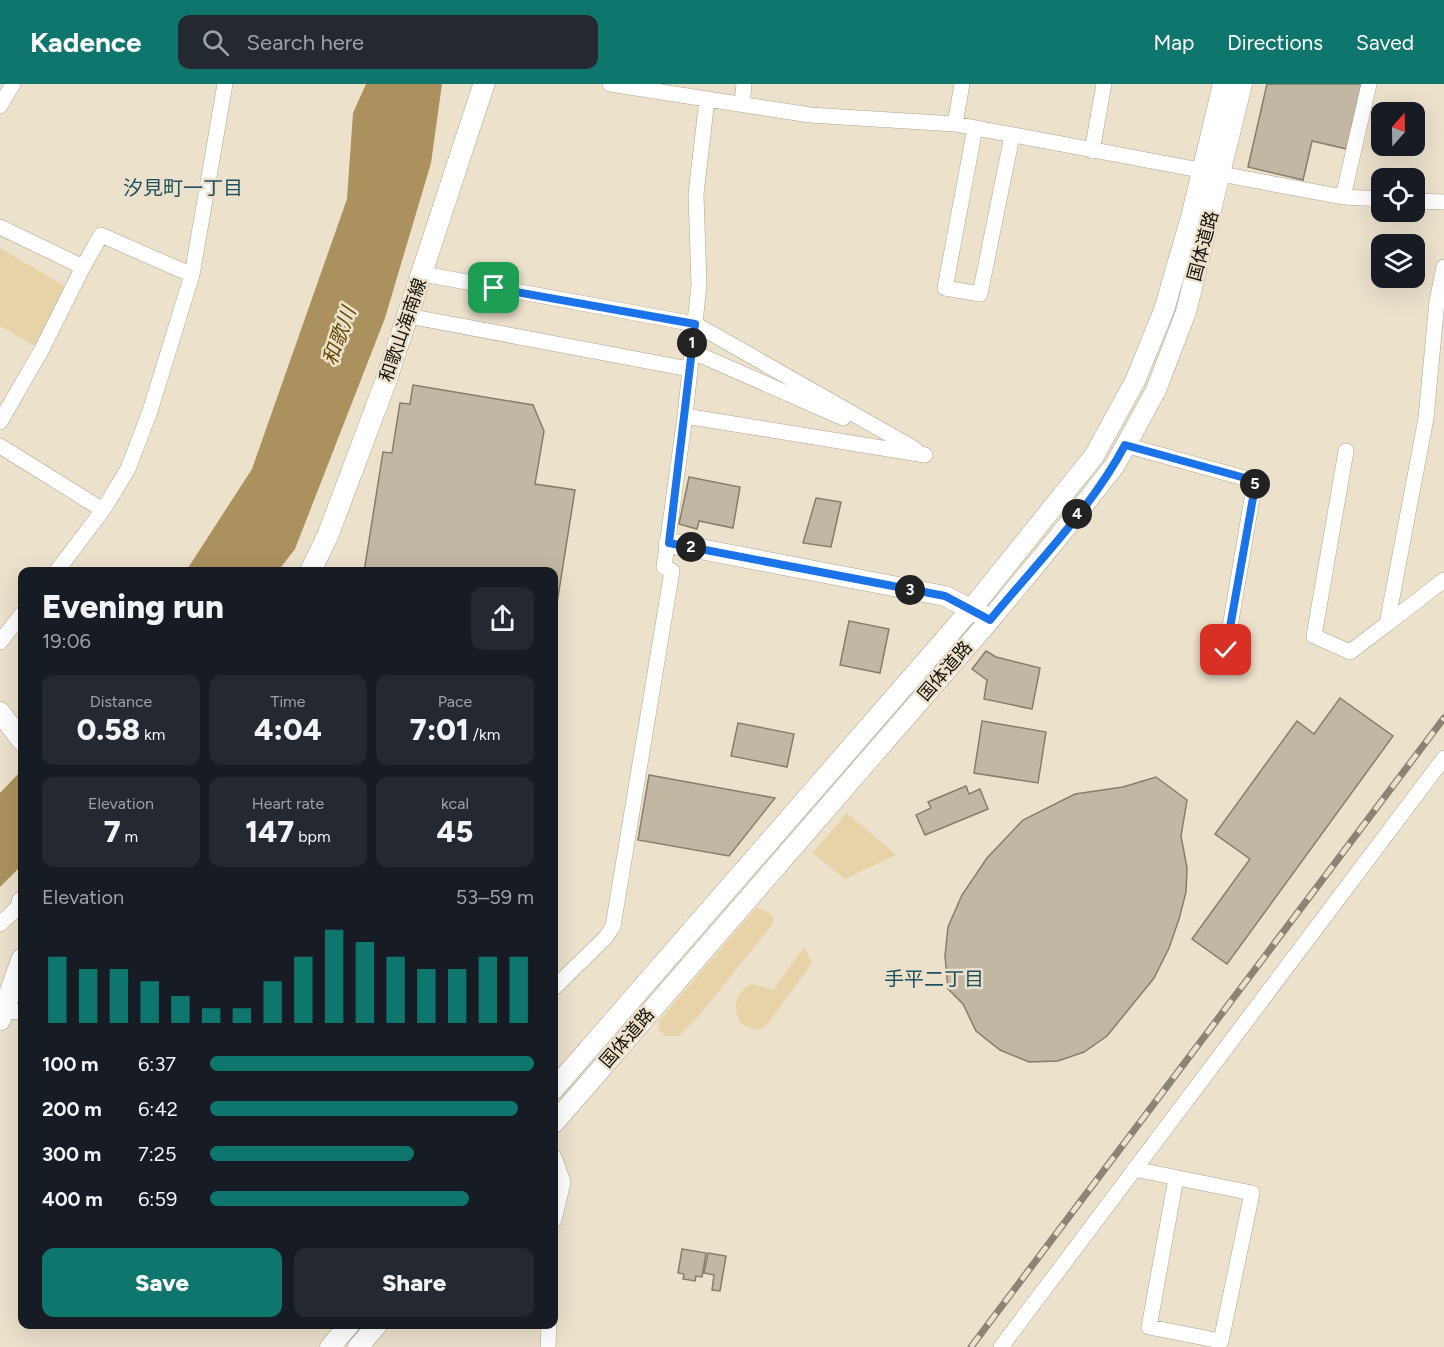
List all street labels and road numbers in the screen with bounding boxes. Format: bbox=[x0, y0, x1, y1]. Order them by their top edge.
street label: 国体道路 bbox=[1183, 208, 1223, 284]
street label: 和歌山海南線 bbox=[375, 275, 431, 385]
street label: 国体道路 bbox=[913, 637, 977, 705]
street label: 国体道路 bbox=[595, 1004, 659, 1072]

